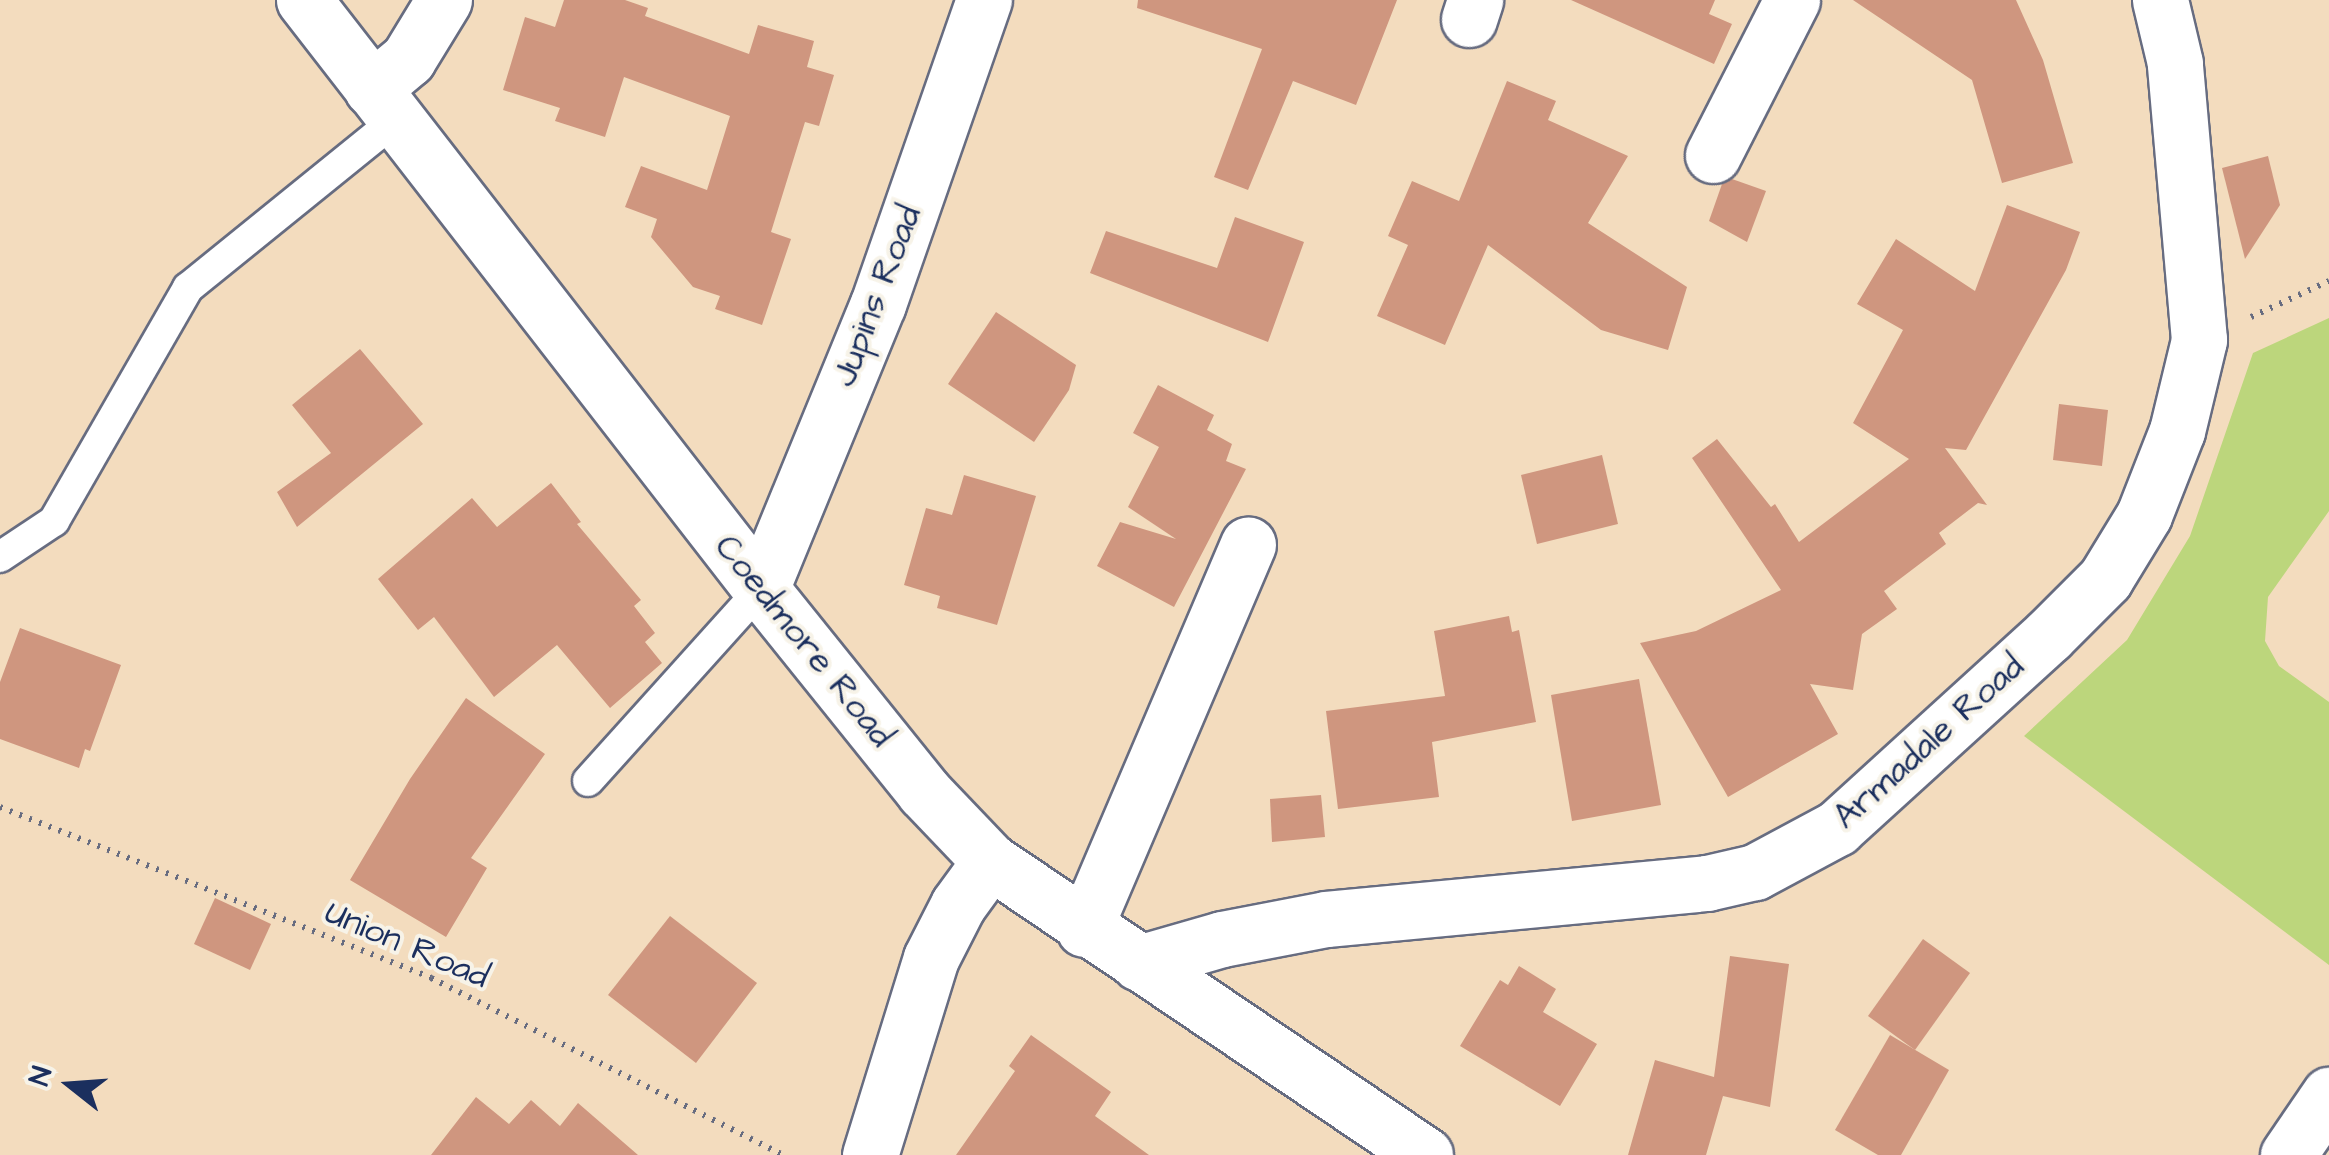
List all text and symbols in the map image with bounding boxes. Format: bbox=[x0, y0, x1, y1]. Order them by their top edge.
street label: Jupins Road bbox=[823, 200, 931, 392]
street label: Coedmore Road bbox=[706, 526, 902, 756]
street label: Armadale Road bbox=[1825, 646, 2033, 838]
street label: Union Road bbox=[319, 892, 495, 998]
north arrow bbox=[20, 1035, 120, 1135]
text: N bbox=[20, 1062, 62, 1090]

